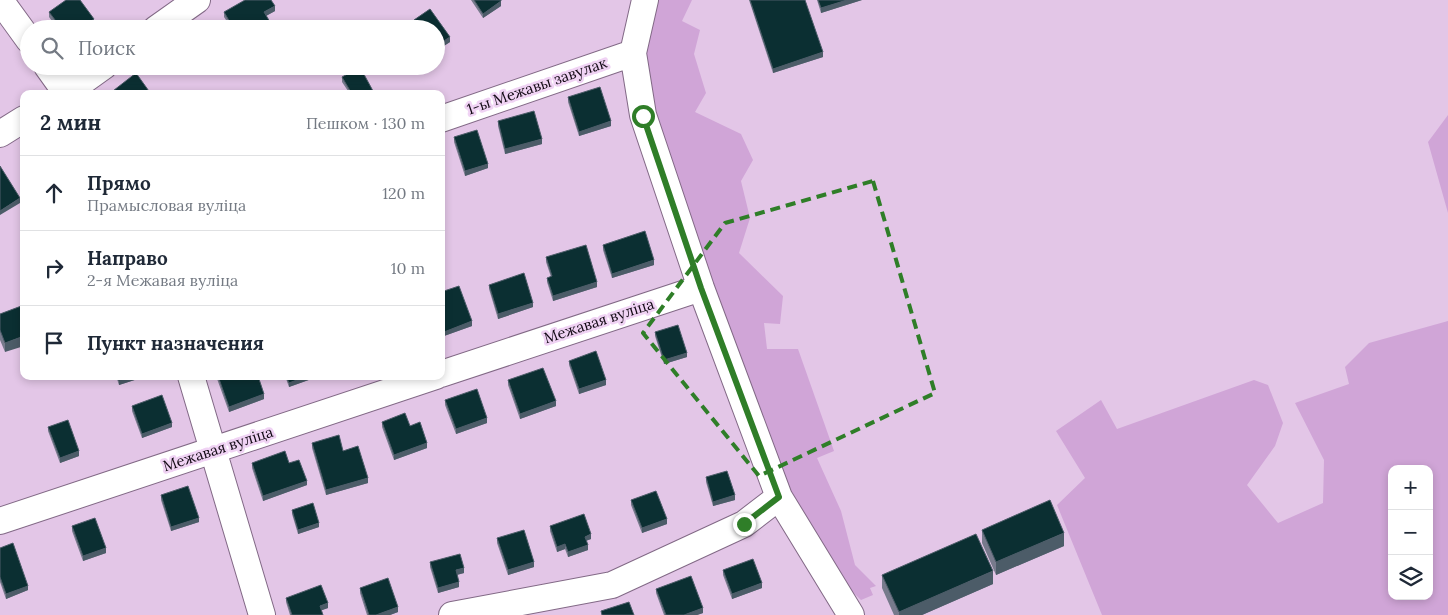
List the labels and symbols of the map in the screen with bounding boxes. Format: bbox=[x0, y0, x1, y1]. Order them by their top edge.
street label: 1-ы Межавы завулак bbox=[464, 53, 609, 118]
route start bbox=[632, 105, 655, 128]
street label: Межавая вуліца bbox=[541, 294, 657, 347]
street label: Межавая вуліца bbox=[160, 422, 276, 475]
route end bbox=[733, 513, 756, 536]

